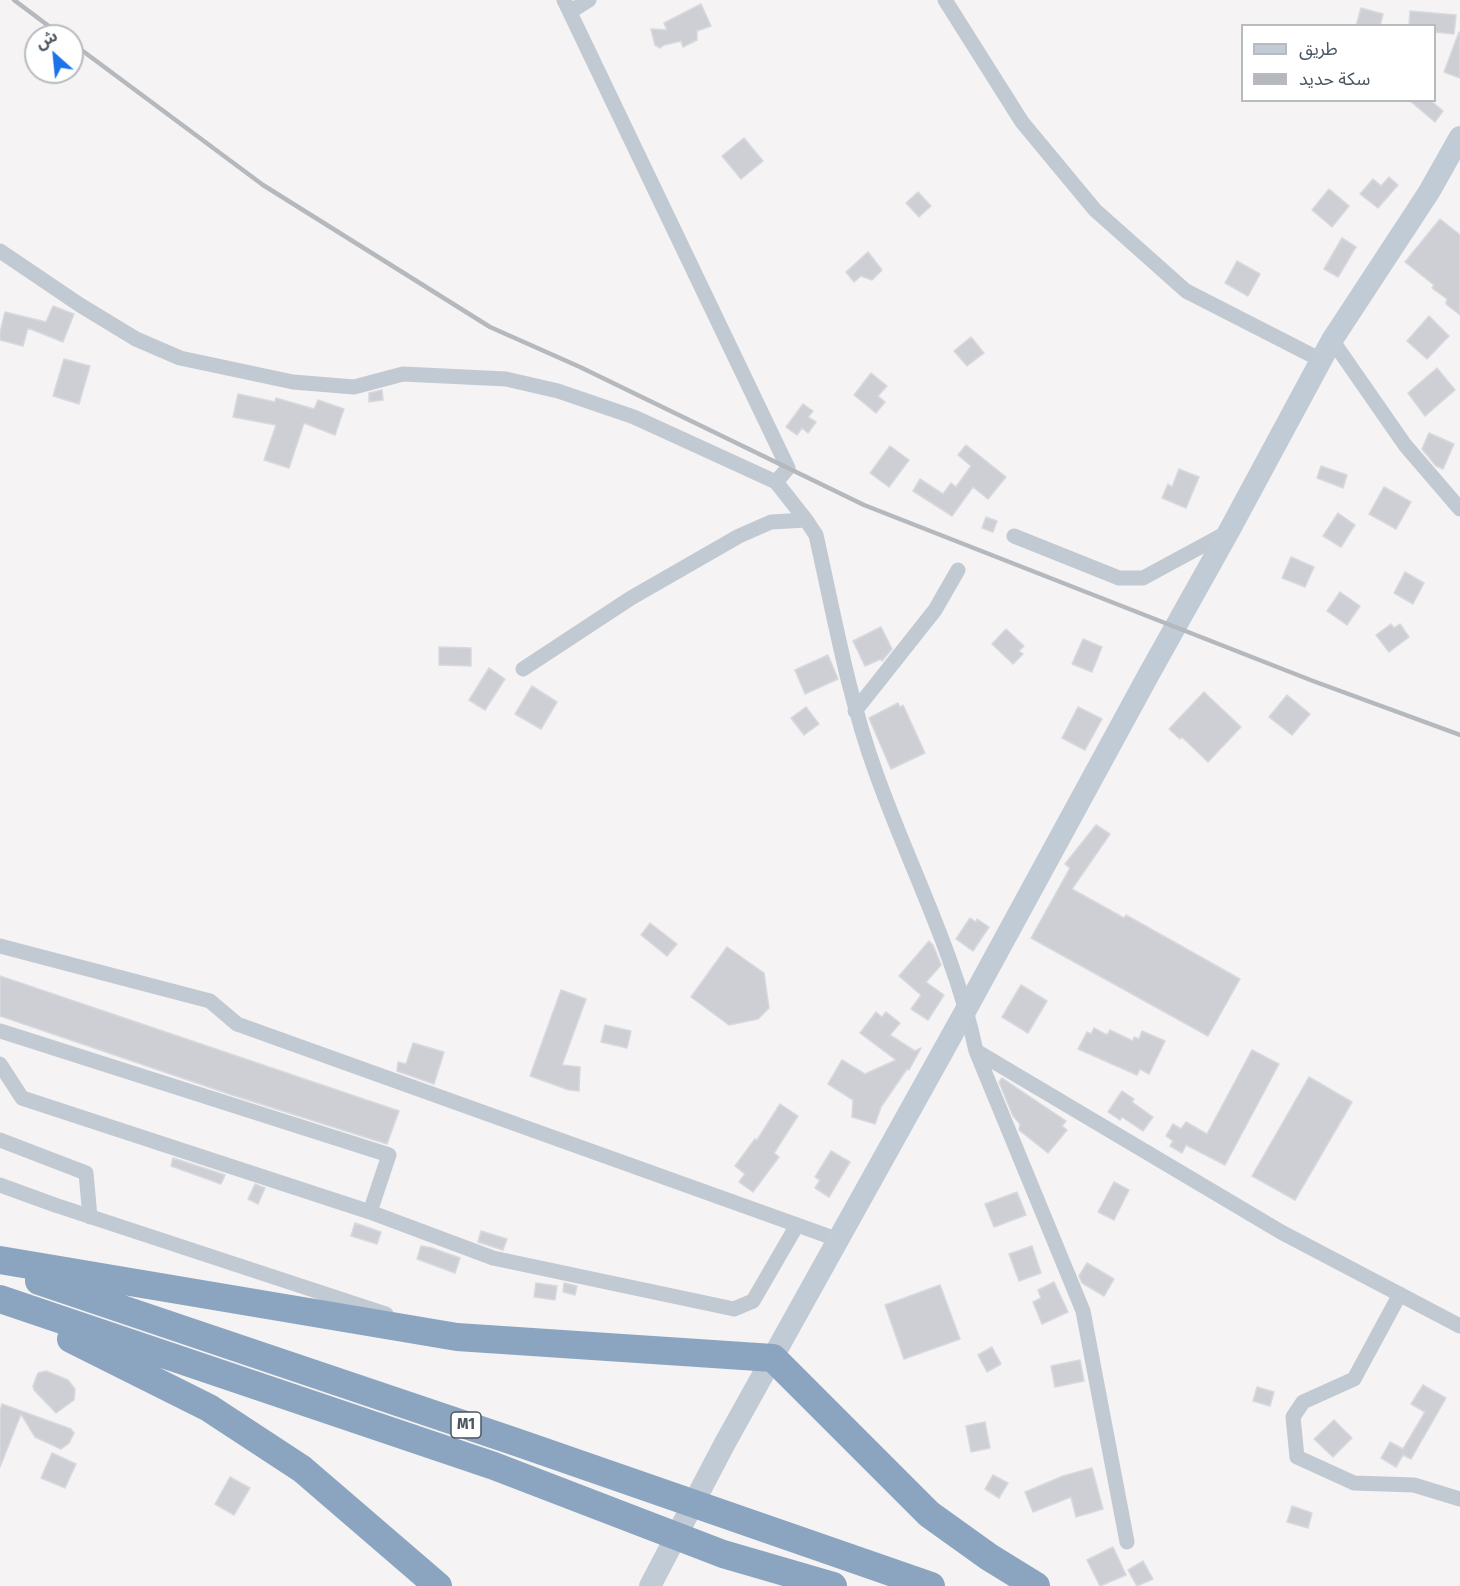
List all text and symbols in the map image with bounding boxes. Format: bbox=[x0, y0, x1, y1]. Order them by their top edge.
north arrow bbox=[24, 24, 84, 84]
legend bbox=[1241, 24, 1436, 102]
text: ش bbox=[32, 26, 61, 53]
text: طريق bbox=[1299, 38, 1338, 60]
text: سكة حديد bbox=[1299, 68, 1370, 90]
road number: M1 bbox=[451, 1412, 481, 1438]

